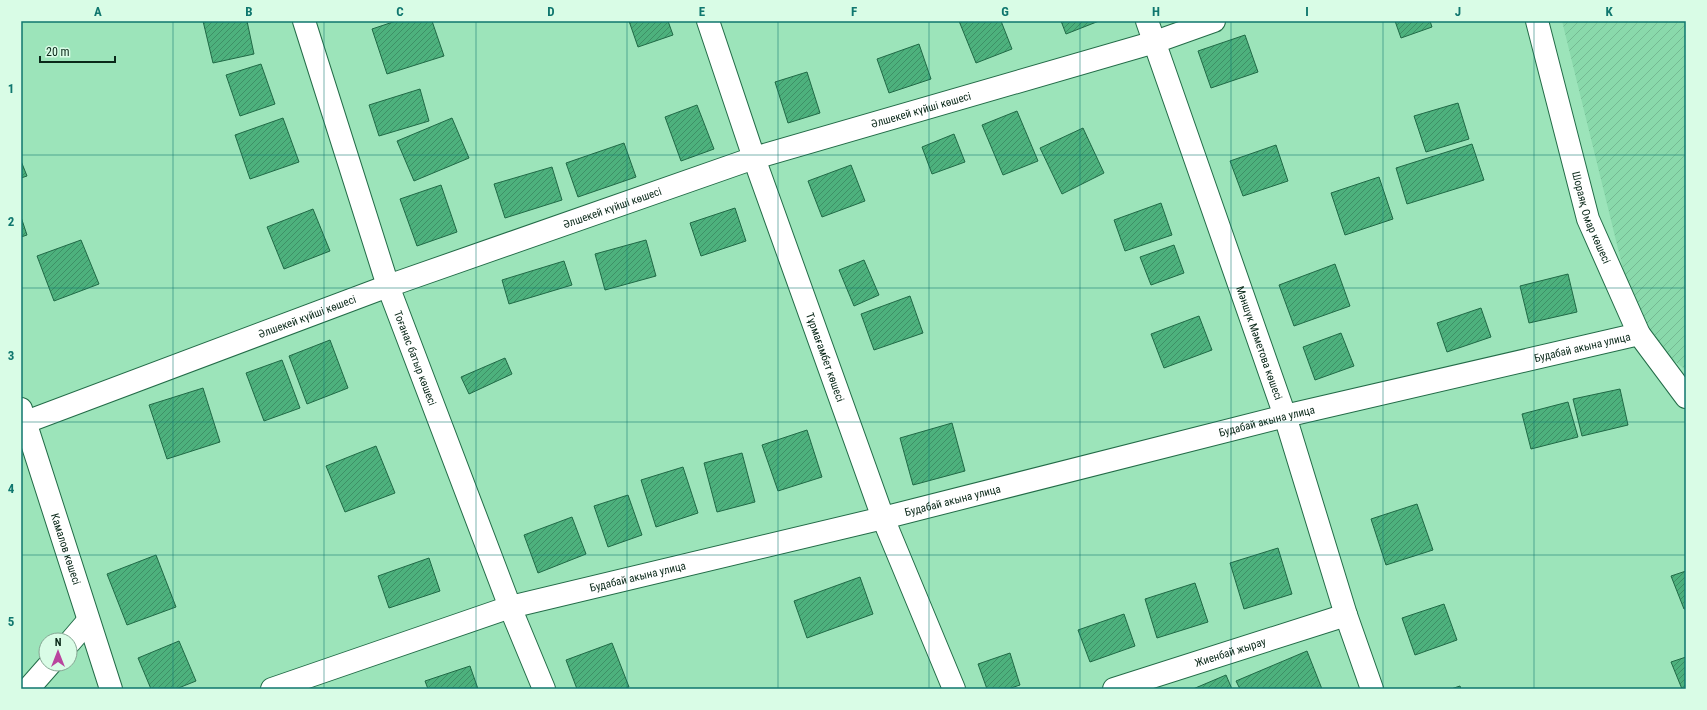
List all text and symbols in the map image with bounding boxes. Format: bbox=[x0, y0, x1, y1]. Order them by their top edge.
text: A bbox=[94, 4, 102, 19]
text: B bbox=[245, 4, 253, 19]
text: C bbox=[396, 4, 404, 19]
text: D bbox=[547, 4, 555, 19]
text: E bbox=[699, 4, 706, 19]
text: F bbox=[851, 4, 857, 19]
text: G bbox=[1001, 4, 1009, 19]
text: H bbox=[1152, 4, 1160, 19]
text: I bbox=[1305, 4, 1309, 19]
text: J bbox=[1455, 4, 1461, 19]
text: K bbox=[1605, 4, 1613, 19]
scale bar bbox=[40, 38, 115, 64]
text: 20 m bbox=[46, 45, 70, 59]
text: 1 bbox=[8, 81, 14, 96]
street label: Әлшекей күйші көшесі bbox=[869, 89, 972, 130]
street label: Шораяқ Омар көшесі bbox=[1569, 170, 1613, 266]
street label: Әлшекей күйші көшесі bbox=[561, 184, 663, 231]
text: 2 bbox=[8, 214, 15, 229]
street label: Мәншүк Мәметова көшесі bbox=[1234, 284, 1285, 402]
street label: Әлшекей күйші көшесі bbox=[256, 292, 358, 341]
street label: Тоғанас батыр көшесі bbox=[391, 309, 439, 407]
street label: Тұрмағамбет көшесі bbox=[803, 311, 847, 403]
street label: Будабай акына улица bbox=[1533, 330, 1632, 365]
text: 3 bbox=[8, 348, 14, 363]
street label: Будабай акына улица bbox=[1217, 403, 1316, 439]
text: 4 bbox=[8, 481, 15, 496]
street label: Будабай акына улица bbox=[903, 482, 1002, 519]
street label: Камалов көшесі bbox=[48, 512, 84, 586]
street label: Будабай акына улица bbox=[588, 559, 687, 594]
text: 5 bbox=[8, 614, 15, 629]
north arrow bbox=[38, 632, 78, 672]
street label: Жиенбай жырау bbox=[1193, 634, 1268, 669]
text: N bbox=[55, 636, 62, 649]

